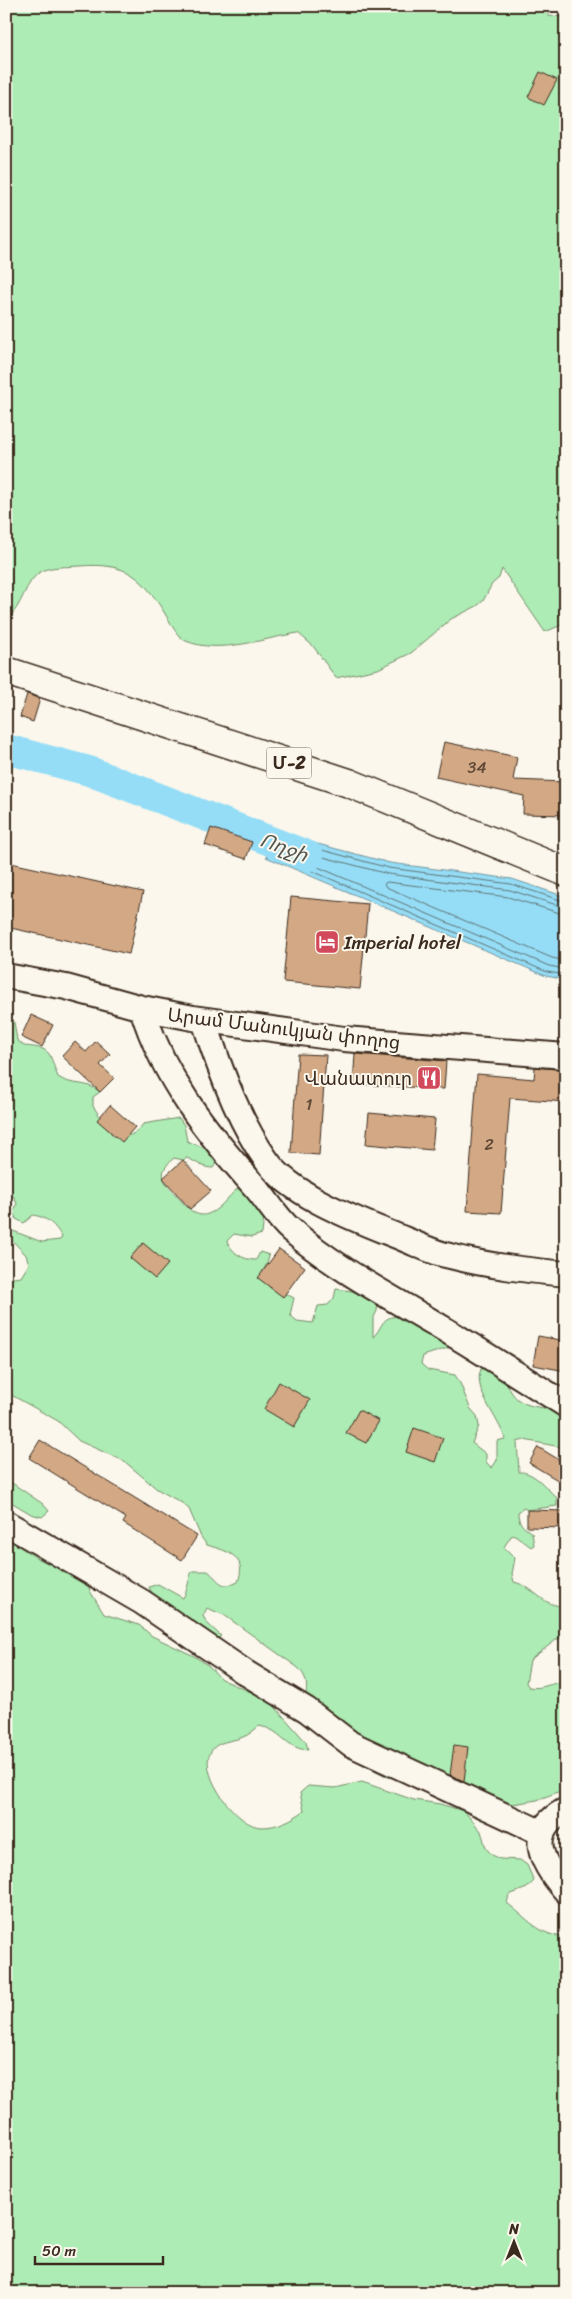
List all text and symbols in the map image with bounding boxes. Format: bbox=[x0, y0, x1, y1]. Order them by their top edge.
road number: Մ-2 bbox=[266, 748, 312, 778]
house number: 34 bbox=[468, 753, 486, 782]
water label: Ողջի bbox=[255, 823, 314, 873]
place label: Imperial hotel bbox=[343, 926, 462, 959]
hotel icon: Imperial hotel bbox=[314, 929, 340, 955]
street label: Արամ Մանուկյան փողոց bbox=[166, 998, 402, 1059]
place label: Վանատուր bbox=[304, 1062, 412, 1095]
restaurant icon: Վանատուր bbox=[416, 1065, 442, 1091]
house number: 1 bbox=[306, 1090, 313, 1119]
house number: 2 bbox=[484, 1130, 494, 1159]
north arrow bbox=[490, 2216, 540, 2266]
text: N bbox=[508, 2217, 519, 2242]
scale bar bbox=[35, 2234, 162, 2266]
text: 50 m bbox=[42, 2238, 77, 2264]

